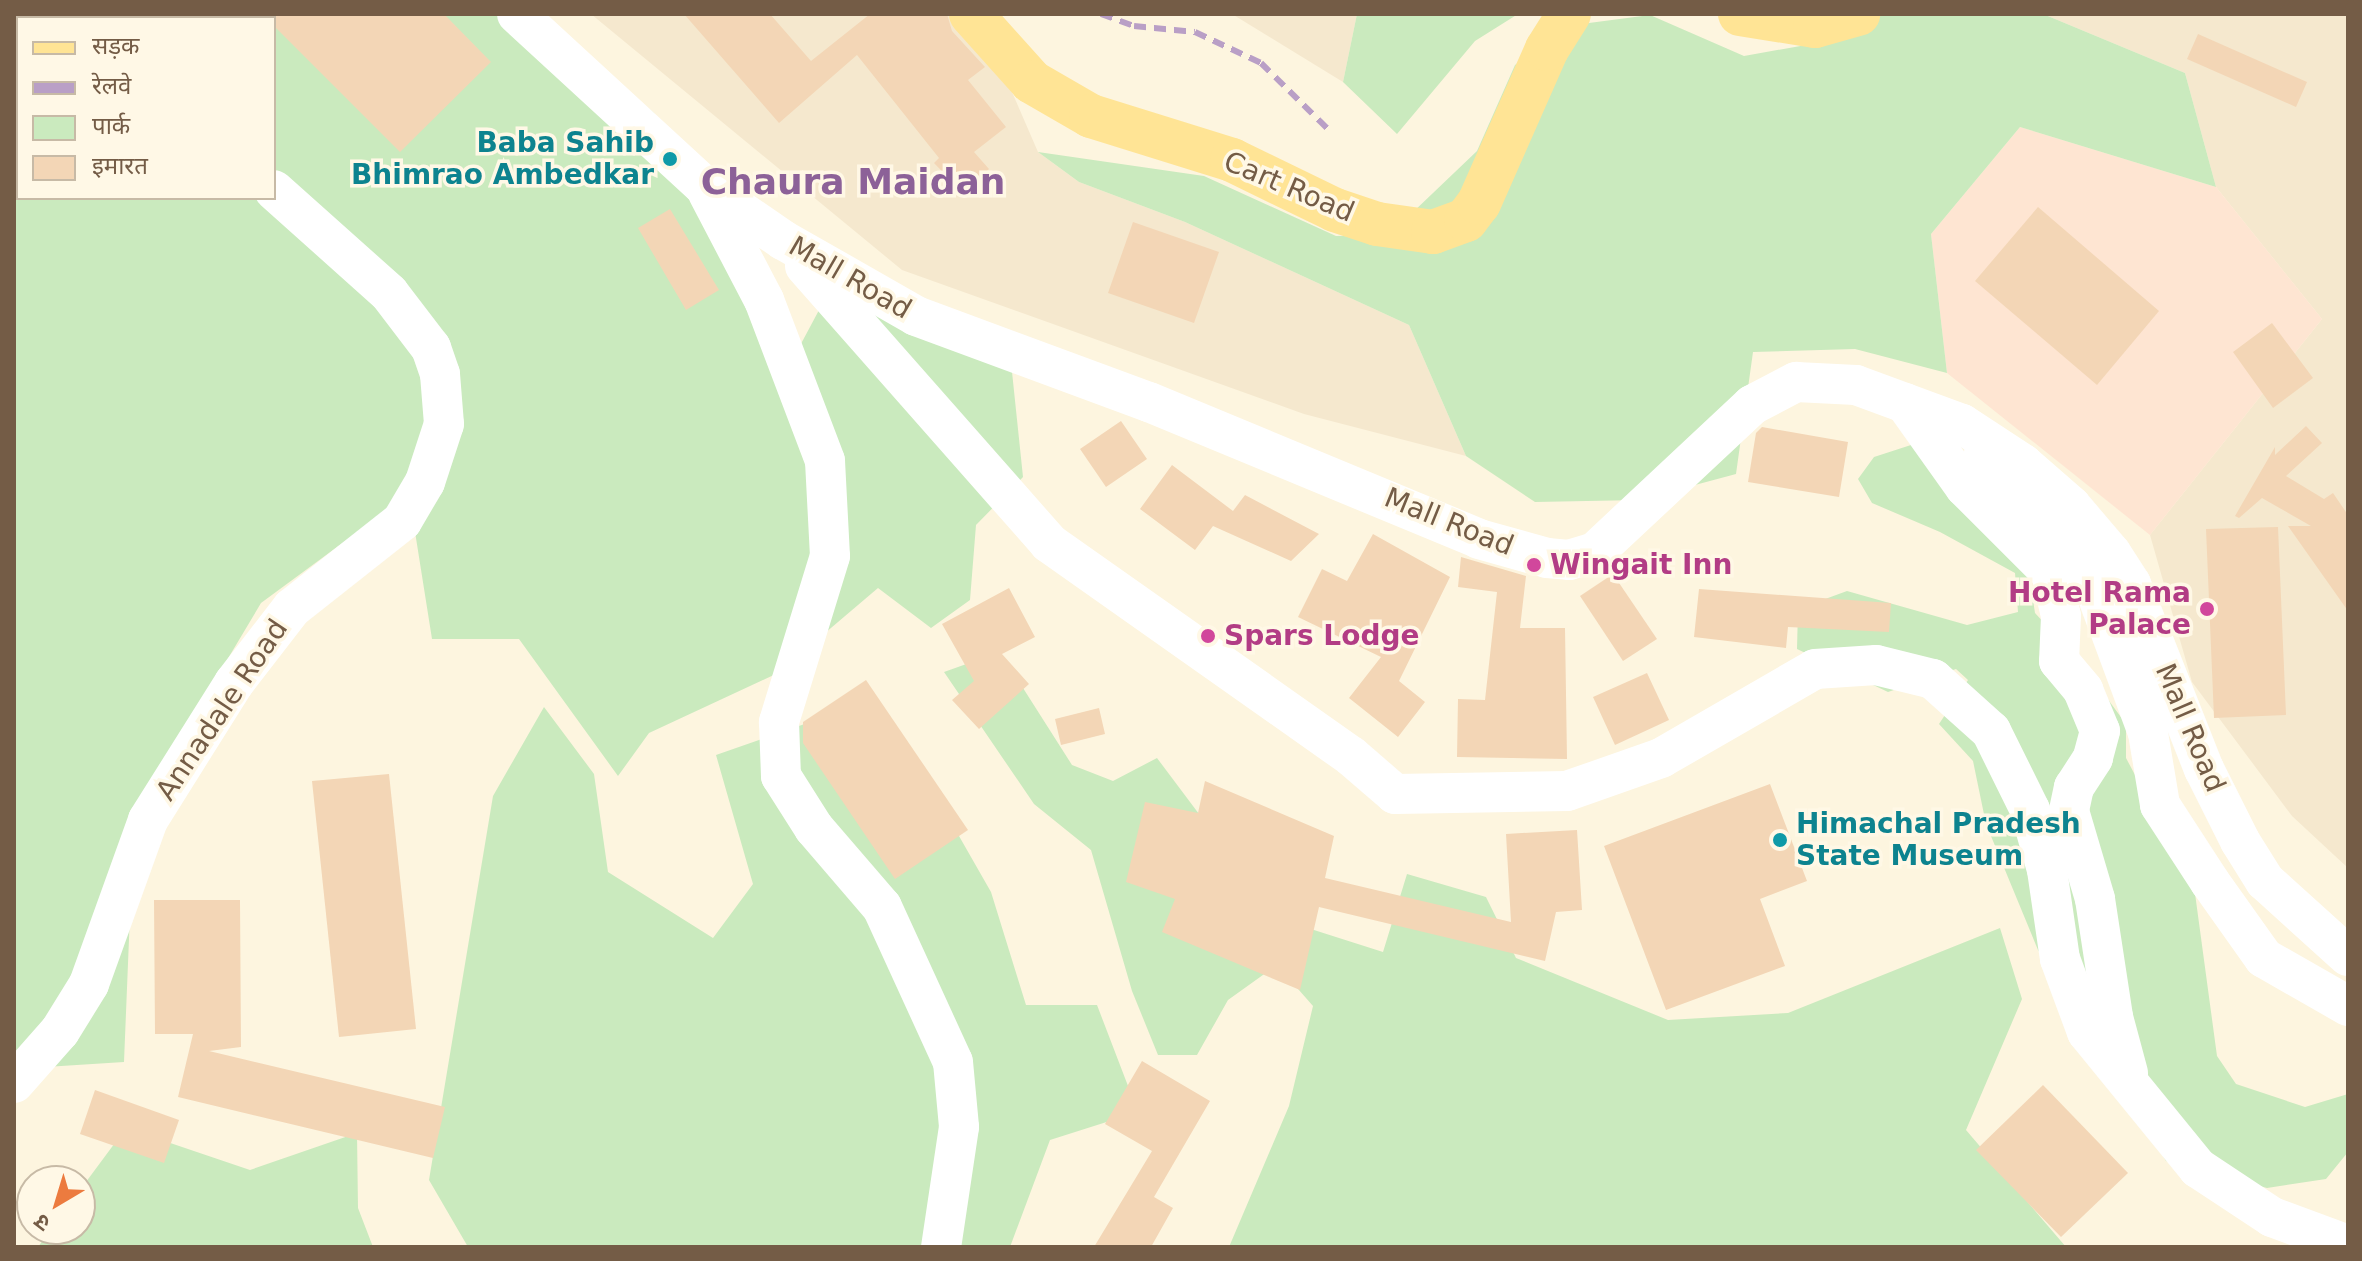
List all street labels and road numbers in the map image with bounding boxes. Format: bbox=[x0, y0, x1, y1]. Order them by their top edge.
street label: Cart Road bbox=[1219, 145, 1359, 229]
street label: Mall Road bbox=[783, 229, 917, 327]
street label: Mall Road bbox=[1380, 481, 1518, 563]
street label: Annadale Road bbox=[149, 613, 295, 807]
street label: Mall Road bbox=[2148, 659, 2232, 797]

